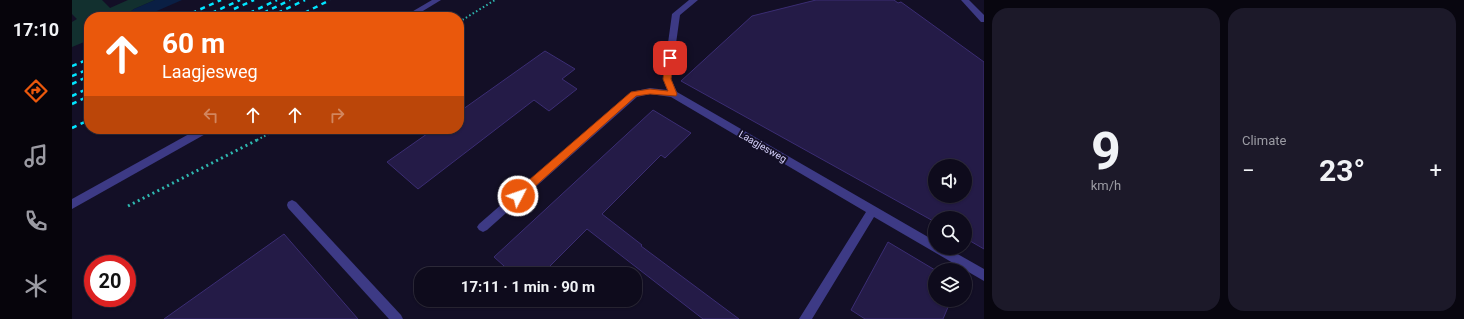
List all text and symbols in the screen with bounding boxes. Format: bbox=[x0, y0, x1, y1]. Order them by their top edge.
text: 17:10 bbox=[13, 19, 59, 40]
text: 60 m bbox=[162, 27, 225, 60]
icon: ahead bbox=[96, 28, 148, 80]
pin bbox=[653, 41, 687, 75]
icon: arrive bbox=[659, 47, 681, 69]
text: Laagjesweg bbox=[162, 61, 258, 82]
icon: directions bbox=[22, 77, 50, 105]
icon: left bbox=[200, 104, 222, 126]
icon: ahead bbox=[242, 104, 264, 126]
icon: ahead bbox=[284, 104, 306, 126]
icon: right bbox=[326, 104, 348, 126]
text: 9 bbox=[1091, 121, 1121, 182]
street label: Laagjesweg bbox=[737, 128, 789, 164]
text: Climate bbox=[1242, 133, 1286, 148]
icon: music bbox=[22, 142, 50, 170]
text: 23° bbox=[1319, 153, 1365, 188]
text: − bbox=[1242, 158, 1255, 183]
text: + bbox=[1430, 158, 1442, 183]
map controls bbox=[928, 159, 972, 307]
button: sound bbox=[928, 159, 972, 203]
position arrow bbox=[497, 175, 539, 217]
text: km/h bbox=[1091, 178, 1121, 193]
icon: phone bbox=[22, 207, 50, 235]
button: search bbox=[928, 211, 972, 255]
speed limit sign: 20 bbox=[84, 255, 136, 307]
button: layers bbox=[928, 263, 972, 307]
icon: climate bbox=[22, 272, 50, 300]
text: 17:11 · 1 min · 90 m bbox=[461, 278, 595, 296]

